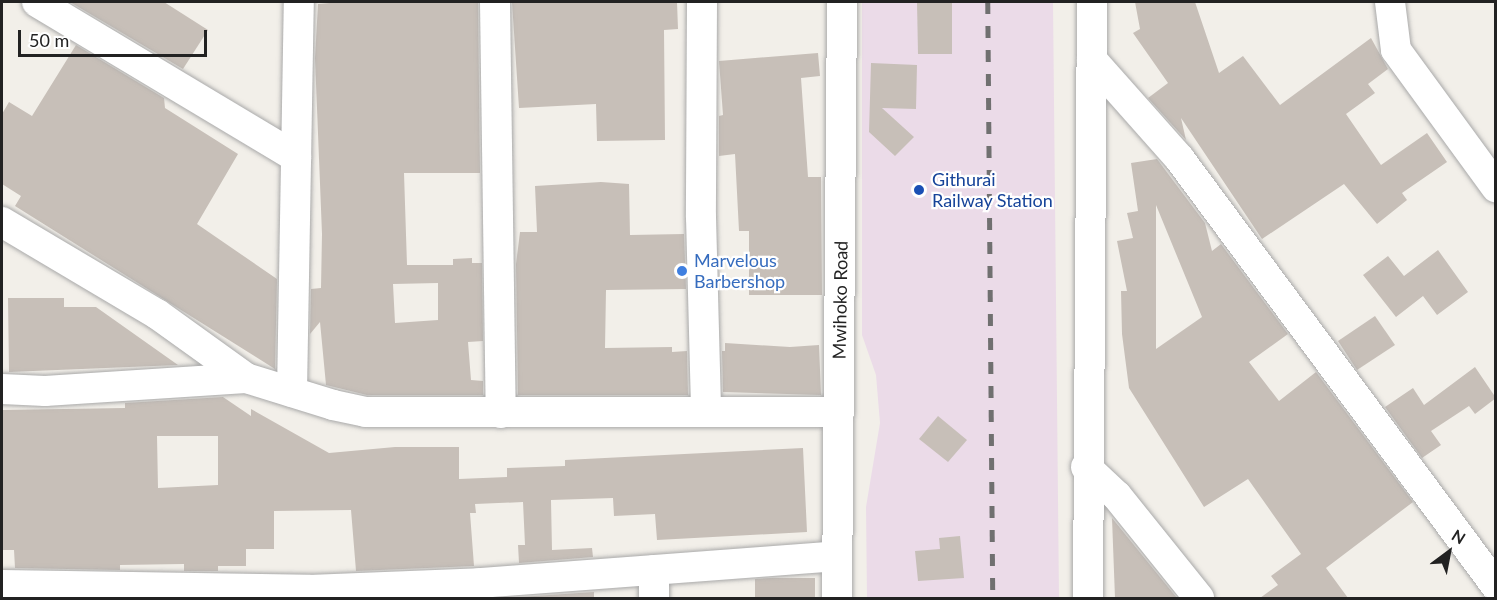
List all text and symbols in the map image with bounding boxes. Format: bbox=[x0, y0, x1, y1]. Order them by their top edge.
scale bar bbox=[21, 18, 210, 56]
text: 50 m bbox=[29, 29, 69, 51]
place label: Githurai Railway Station bbox=[932, 169, 1053, 212]
marker: Githurai Railway Station bbox=[910, 181, 928, 199]
street label: Mwihoko Road bbox=[828, 241, 852, 359]
place label: Marvelous Barbershop bbox=[694, 250, 785, 292]
marker: Marvelous Barbershop bbox=[675, 264, 689, 278]
north arrow bbox=[1419, 522, 1479, 582]
text: N bbox=[1449, 525, 1469, 548]

